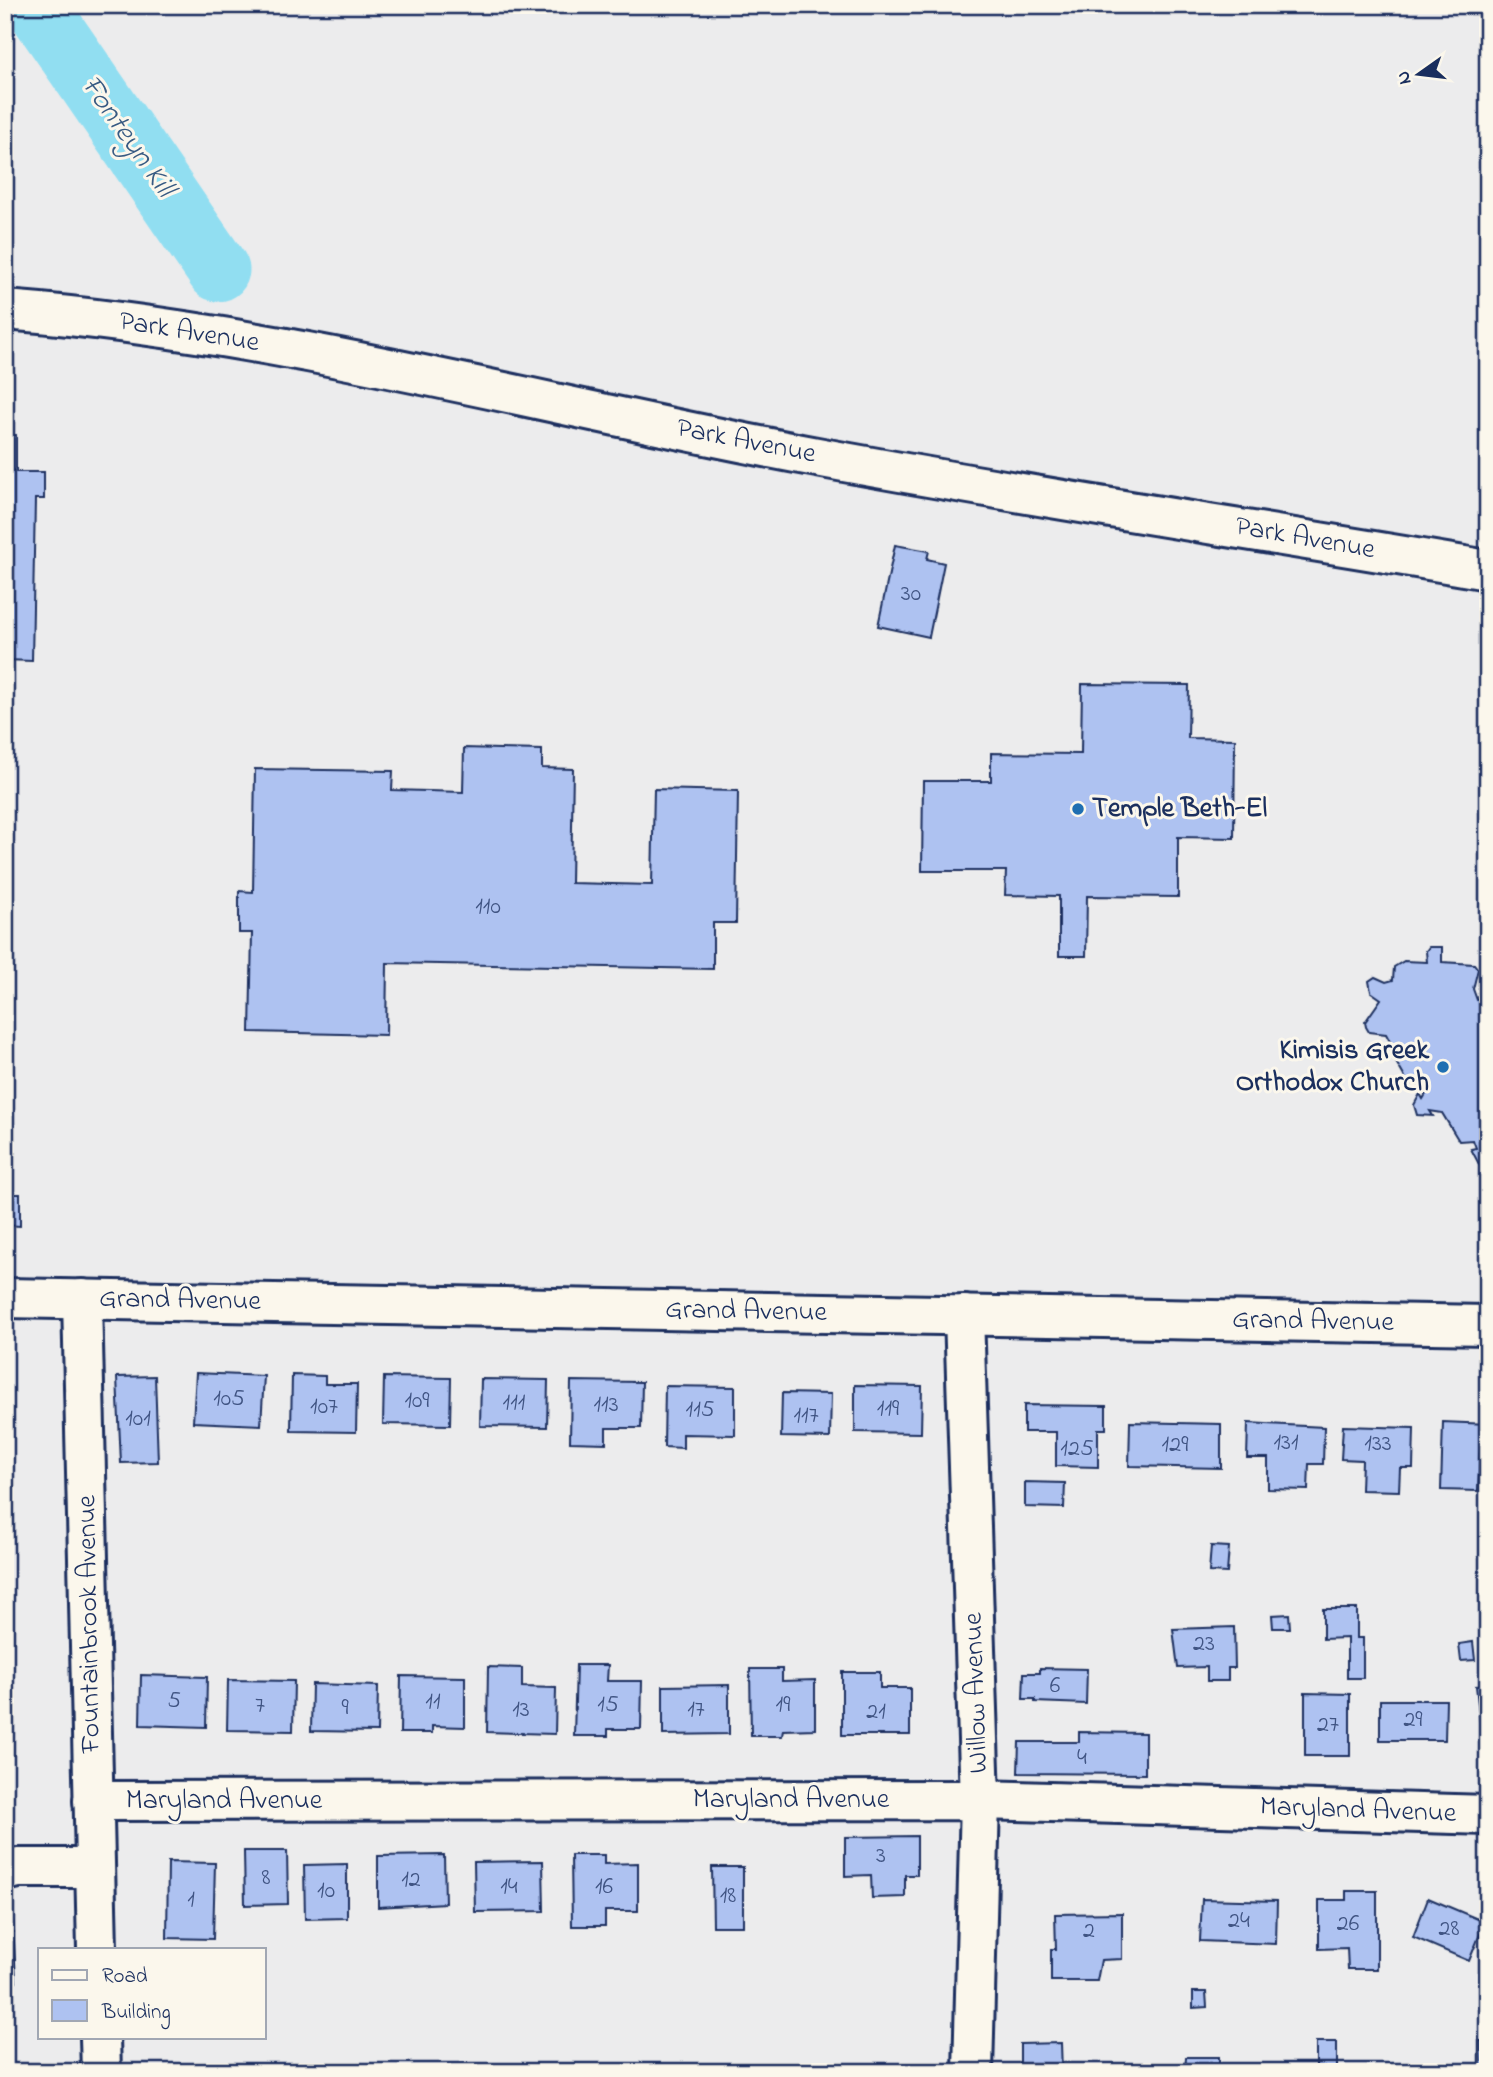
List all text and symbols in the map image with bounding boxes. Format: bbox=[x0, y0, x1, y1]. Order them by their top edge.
north arrow bbox=[1384, 38, 1454, 108]
water label: Fonteyn Kill bbox=[69, 67, 187, 210]
text: N bbox=[1390, 68, 1420, 87]
street label: Park Avenue bbox=[116, 302, 262, 364]
street label: Park Avenue bbox=[673, 408, 820, 476]
street label: Park Avenue bbox=[1232, 507, 1379, 572]
house number: 30 bbox=[901, 577, 921, 612]
place label: Temple Beth-El bbox=[1092, 789, 1268, 830]
marker: Temple Beth-El bbox=[1070, 801, 1086, 817]
house number: 110 bbox=[475, 890, 501, 925]
place label: Kimisis Greek Orthodox Church bbox=[1236, 1031, 1430, 1104]
marker: Kimisis Greek Orthodox Church bbox=[1435, 1059, 1451, 1075]
street label: Grand Avenue bbox=[99, 1279, 262, 1323]
street label: Grand Avenue bbox=[665, 1290, 828, 1334]
street label: Grand Avenue bbox=[1232, 1300, 1395, 1344]
house number: 105 bbox=[213, 1382, 245, 1417]
house number: 109 bbox=[404, 1384, 430, 1419]
house number: 111 bbox=[503, 1386, 526, 1421]
house number: 113 bbox=[593, 1388, 619, 1423]
house number: 107 bbox=[310, 1390, 338, 1425]
house number: 119 bbox=[877, 1392, 900, 1427]
house number: 115 bbox=[686, 1393, 715, 1428]
house number: 117 bbox=[793, 1399, 819, 1434]
house number: 101 bbox=[125, 1402, 151, 1437]
house number: 131 bbox=[1273, 1426, 1299, 1461]
house number: 133 bbox=[1364, 1427, 1392, 1462]
house number: 129 bbox=[1162, 1428, 1189, 1463]
house number: 125 bbox=[1060, 1432, 1094, 1467]
street label: Fountainbrook Avenue bbox=[67, 1494, 113, 1754]
street label: Willow Avenue bbox=[954, 1611, 1000, 1774]
house number: 23 bbox=[1193, 1627, 1215, 1662]
house number: 6 bbox=[1050, 1669, 1061, 1704]
house number: 5 bbox=[167, 1684, 181, 1719]
house number: 11 bbox=[425, 1685, 441, 1720]
house number: 15 bbox=[597, 1688, 619, 1723]
house number: 19 bbox=[776, 1688, 791, 1723]
house number: 7 bbox=[255, 1689, 265, 1724]
house number: 9 bbox=[341, 1691, 349, 1726]
house number: 13 bbox=[512, 1693, 530, 1728]
house number: 17 bbox=[687, 1693, 705, 1728]
house number: 21 bbox=[866, 1695, 886, 1730]
house number: 29 bbox=[1403, 1703, 1423, 1738]
house number: 27 bbox=[1317, 1708, 1339, 1743]
house number: 4 bbox=[1077, 1741, 1087, 1776]
street label: Maryland Avenue bbox=[693, 1780, 890, 1821]
street label: Maryland Avenue bbox=[126, 1781, 323, 1822]
street label: Maryland Avenue bbox=[1259, 1787, 1457, 1835]
house number: 3 bbox=[876, 1839, 886, 1874]
house number: 8 bbox=[262, 1861, 271, 1896]
house number: 12 bbox=[401, 1863, 421, 1898]
house number: 14 bbox=[500, 1870, 518, 1905]
house number: 16 bbox=[595, 1870, 614, 1905]
house number: 10 bbox=[317, 1874, 335, 1909]
house number: 18 bbox=[720, 1879, 736, 1914]
house number: 1 bbox=[187, 1883, 195, 1918]
house number: 24 bbox=[1228, 1904, 1250, 1939]
house number: 26 bbox=[1337, 1907, 1360, 1942]
house number: 28 bbox=[1439, 1912, 1459, 1947]
house number: 2 bbox=[1083, 1914, 1095, 1949]
legend bbox=[38, 1948, 266, 2038]
text: Road bbox=[102, 1962, 148, 1992]
text: Building bbox=[101, 1998, 171, 2030]

